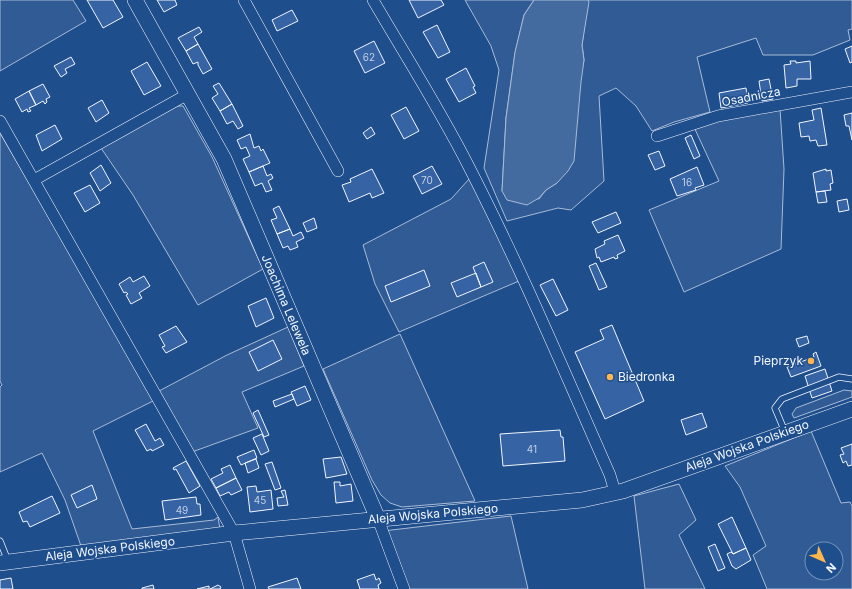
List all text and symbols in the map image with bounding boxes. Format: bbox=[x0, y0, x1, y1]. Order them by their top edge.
house number: 62 bbox=[363, 51, 375, 63]
street label: Osadnicza bbox=[720, 83, 782, 110]
house number: 70 bbox=[421, 174, 433, 186]
house number: 16 bbox=[682, 176, 692, 188]
street label: Joachima Lelewela bbox=[258, 252, 314, 357]
place label: Pieprzyk bbox=[754, 353, 803, 368]
marker: Pieprzyk bbox=[806, 356, 816, 366]
place label: Biedronka bbox=[618, 369, 675, 384]
marker: Biedronka bbox=[605, 372, 615, 382]
street label: Aleja Wojska Polskiego bbox=[683, 416, 811, 475]
house number: 41 bbox=[527, 443, 537, 455]
house number: 45 bbox=[254, 494, 266, 506]
street label: Aleja Wojska Polskiego bbox=[367, 500, 499, 527]
house number: 49 bbox=[176, 504, 188, 516]
street label: Aleja Wojska Polskiego bbox=[44, 533, 176, 564]
north arrow bbox=[804, 541, 844, 581]
text: N bbox=[823, 560, 839, 576]

